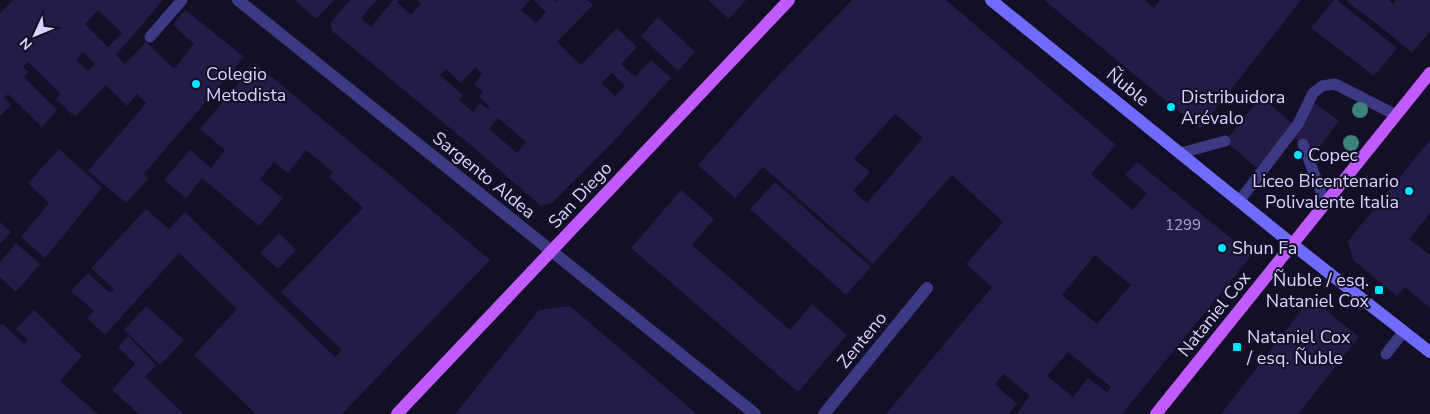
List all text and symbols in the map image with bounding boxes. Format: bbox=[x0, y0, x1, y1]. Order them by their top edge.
north arrow bbox=[10, 10, 60, 60]
text: N bbox=[16, 33, 36, 54]
place label: Colegio Metodista bbox=[206, 62, 286, 107]
street label: Ñuble bbox=[1102, 62, 1154, 112]
marker: Colegio Metodista bbox=[190, 78, 202, 90]
place label: Distribuidora Arévalo bbox=[1181, 85, 1285, 130]
marker: Distribuidora Arévalo bbox=[1165, 101, 1177, 113]
street label: Sargento Aldea bbox=[427, 126, 541, 224]
place label: Copec bbox=[1308, 143, 1358, 167]
marker: Copec bbox=[1292, 149, 1304, 161]
street label: San Diego bbox=[543, 156, 617, 234]
place label: Liceo Bicentenario Polivalente Italia bbox=[1252, 169, 1399, 214]
marker: Liceo Bicentenario Polivalente Italia bbox=[1403, 185, 1415, 197]
house number: 1299 bbox=[1165, 215, 1201, 235]
place label: Shun Fa bbox=[1232, 236, 1297, 260]
marker: Shun Fa bbox=[1216, 242, 1228, 254]
street label: Nataniel Cox bbox=[1172, 266, 1256, 362]
place label: Ñuble / esq. Nataniel Cox bbox=[1266, 268, 1370, 313]
marker: Ñuble / esq. Nataniel Cox bbox=[1373, 284, 1385, 296]
street label: Zenteno bbox=[832, 307, 892, 373]
place label: Nataniel Cox / esq. Ñuble bbox=[1246, 325, 1351, 370]
marker: Nataniel Cox / esq. Ñuble bbox=[1231, 341, 1243, 353]

